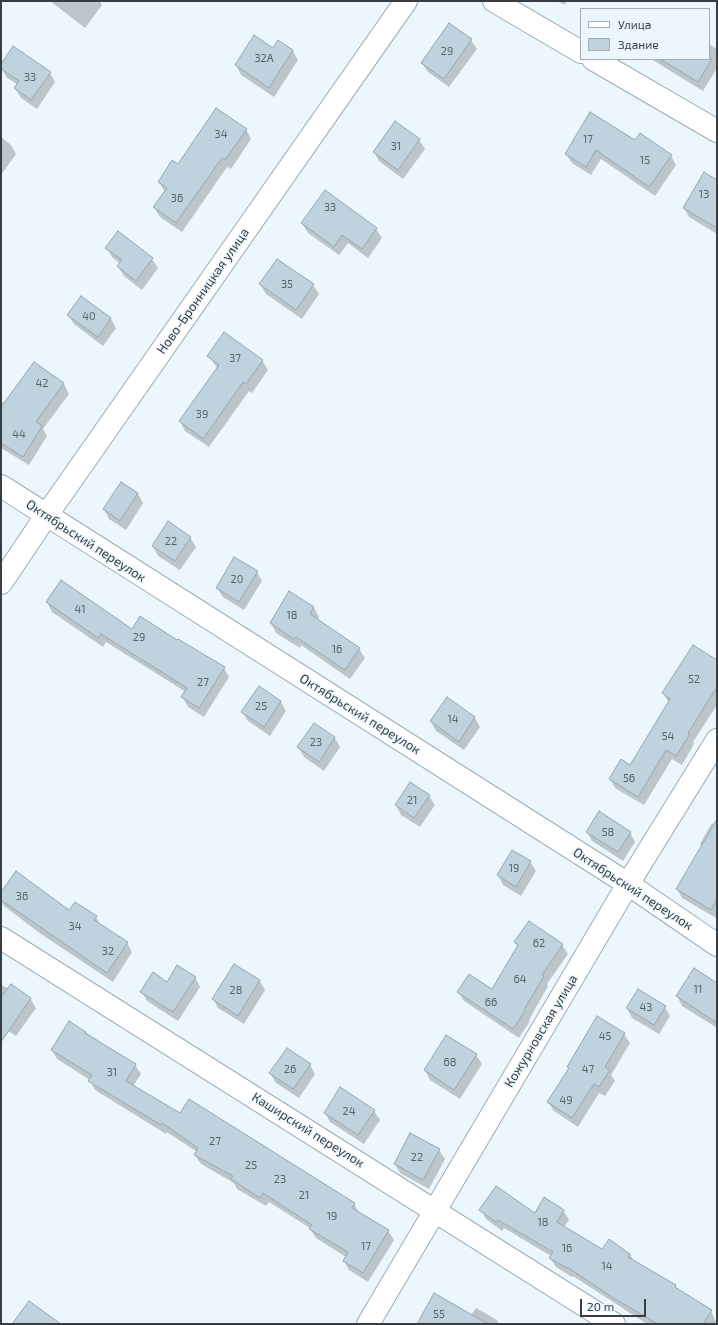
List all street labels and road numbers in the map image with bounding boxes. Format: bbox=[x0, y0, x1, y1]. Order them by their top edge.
street label: Ново-Бронницкая улица bbox=[154, 225, 252, 357]
street label: Октябрьский переулок bbox=[23, 496, 149, 586]
street label: Октябрьский переулок bbox=[297, 670, 423, 758]
street label: Октябрьский переулок bbox=[570, 844, 696, 934]
street label: Кожурновская улица bbox=[501, 972, 581, 1090]
street label: Каширский переулок bbox=[249, 1089, 367, 1171]

